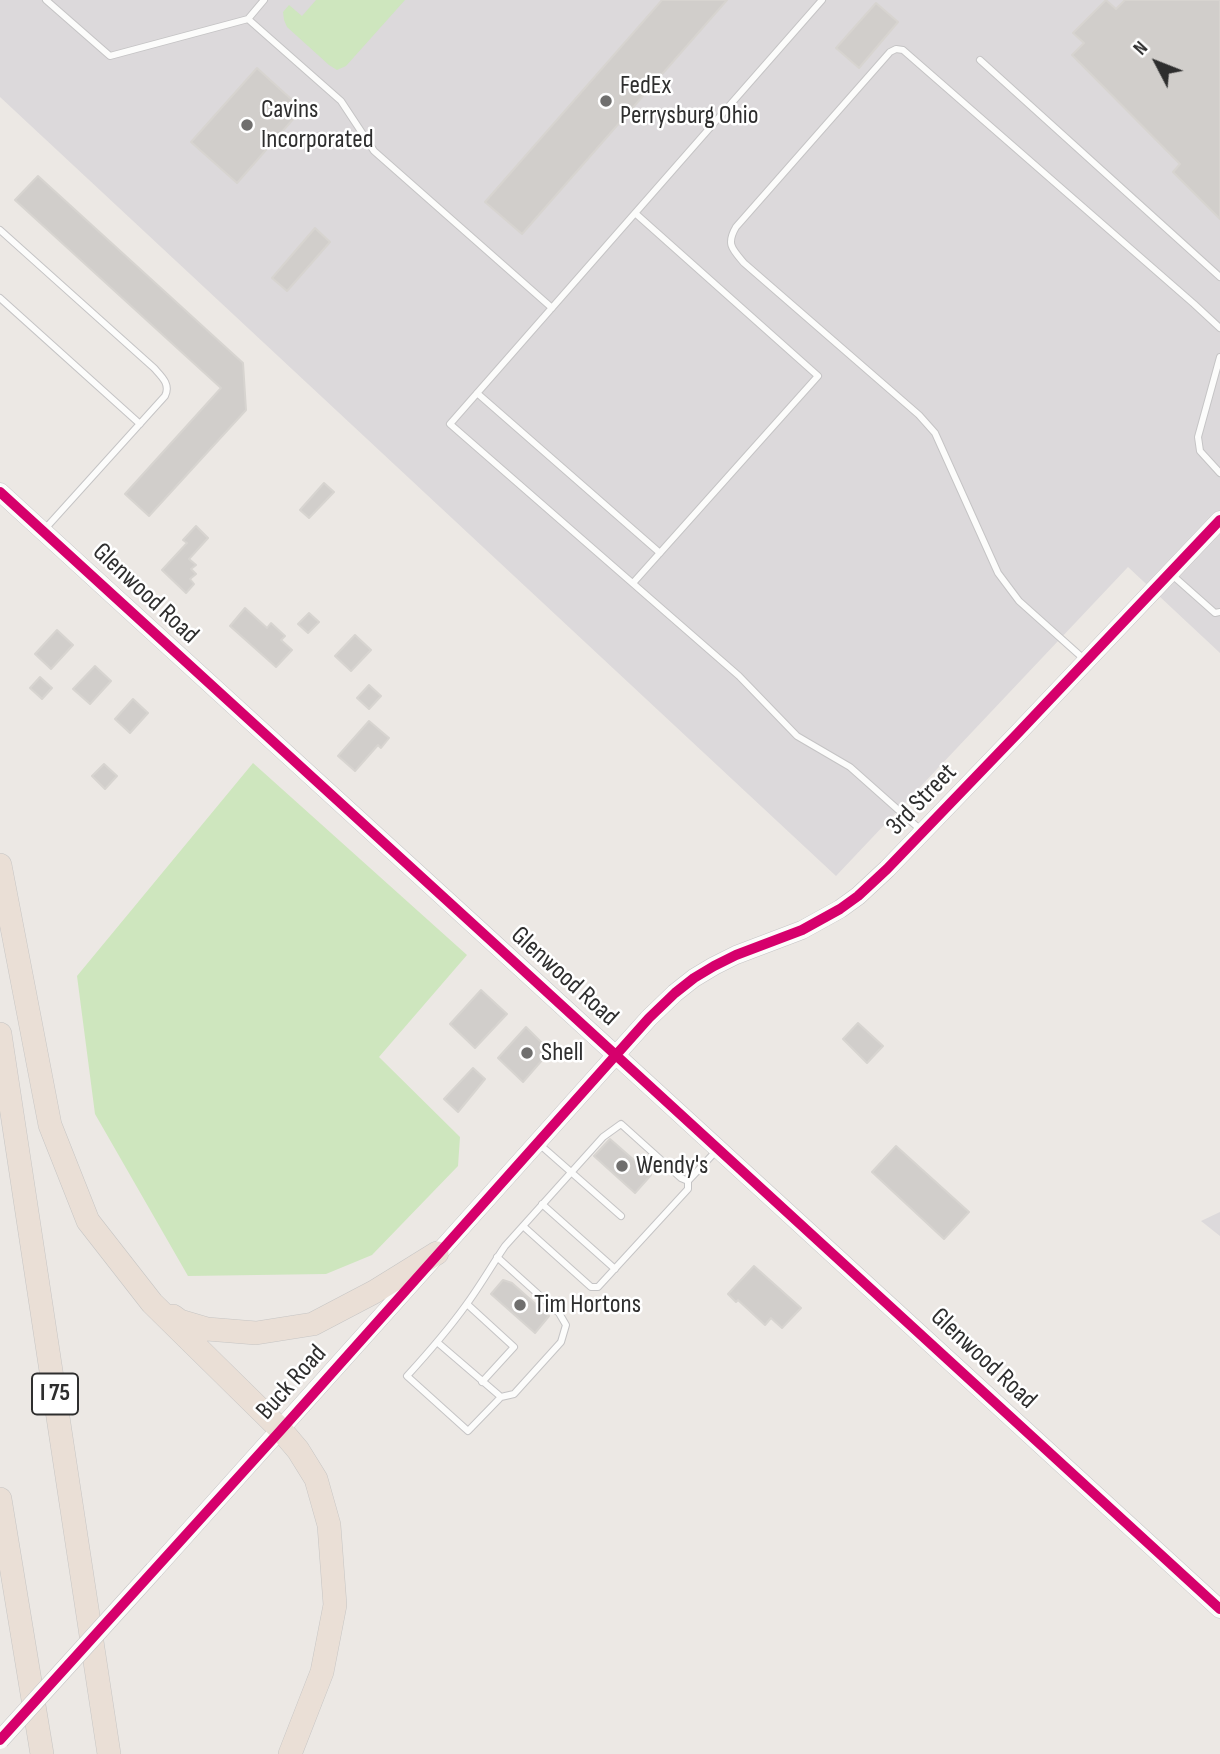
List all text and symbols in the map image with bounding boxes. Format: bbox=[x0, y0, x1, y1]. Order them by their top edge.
north arrow bbox=[1122, 28, 1192, 98]
text: N bbox=[1129, 37, 1153, 60]
place label: FedEx Perrysburg Ohio bbox=[620, 70, 758, 132]
marker: FedEx Perrysburg Ohio bbox=[598, 93, 614, 109]
place label: Cavins Incorporated bbox=[261, 94, 374, 156]
marker: Cavins Incorporated bbox=[239, 117, 255, 133]
street label: Glenwood Road bbox=[85, 537, 205, 651]
street label: 3rd Street bbox=[880, 758, 964, 842]
street label: Glenwood Road bbox=[504, 921, 624, 1033]
place label: Shell bbox=[541, 1037, 583, 1069]
marker: Shell bbox=[519, 1045, 535, 1061]
place label: Wendy's bbox=[636, 1150, 708, 1182]
marker: Wendy's bbox=[614, 1158, 630, 1174]
place label: Tim Hortons bbox=[534, 1289, 641, 1321]
marker: Tim Hortons bbox=[512, 1297, 528, 1313]
street label: Glenwood Road bbox=[923, 1302, 1043, 1416]
street label: Buck Road bbox=[250, 1339, 334, 1427]
road number: I 75 bbox=[32, 1374, 78, 1414]

